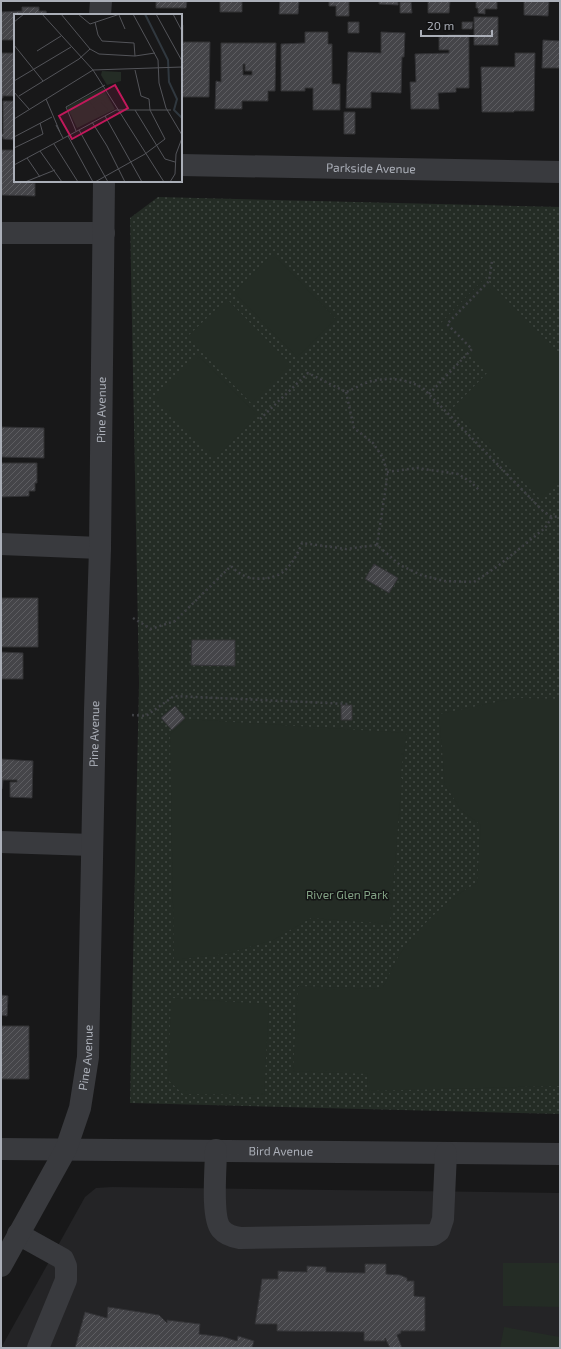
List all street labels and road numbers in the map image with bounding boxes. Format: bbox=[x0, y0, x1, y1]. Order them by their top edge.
street label: Parkside Avenue bbox=[326, 160, 416, 175]
street label: Pine Avenue bbox=[93, 377, 108, 443]
street label: Pine Avenue bbox=[86, 701, 101, 767]
street label: Pine Avenue bbox=[75, 1025, 95, 1091]
street label: Bird Avenue bbox=[249, 1143, 313, 1158]

